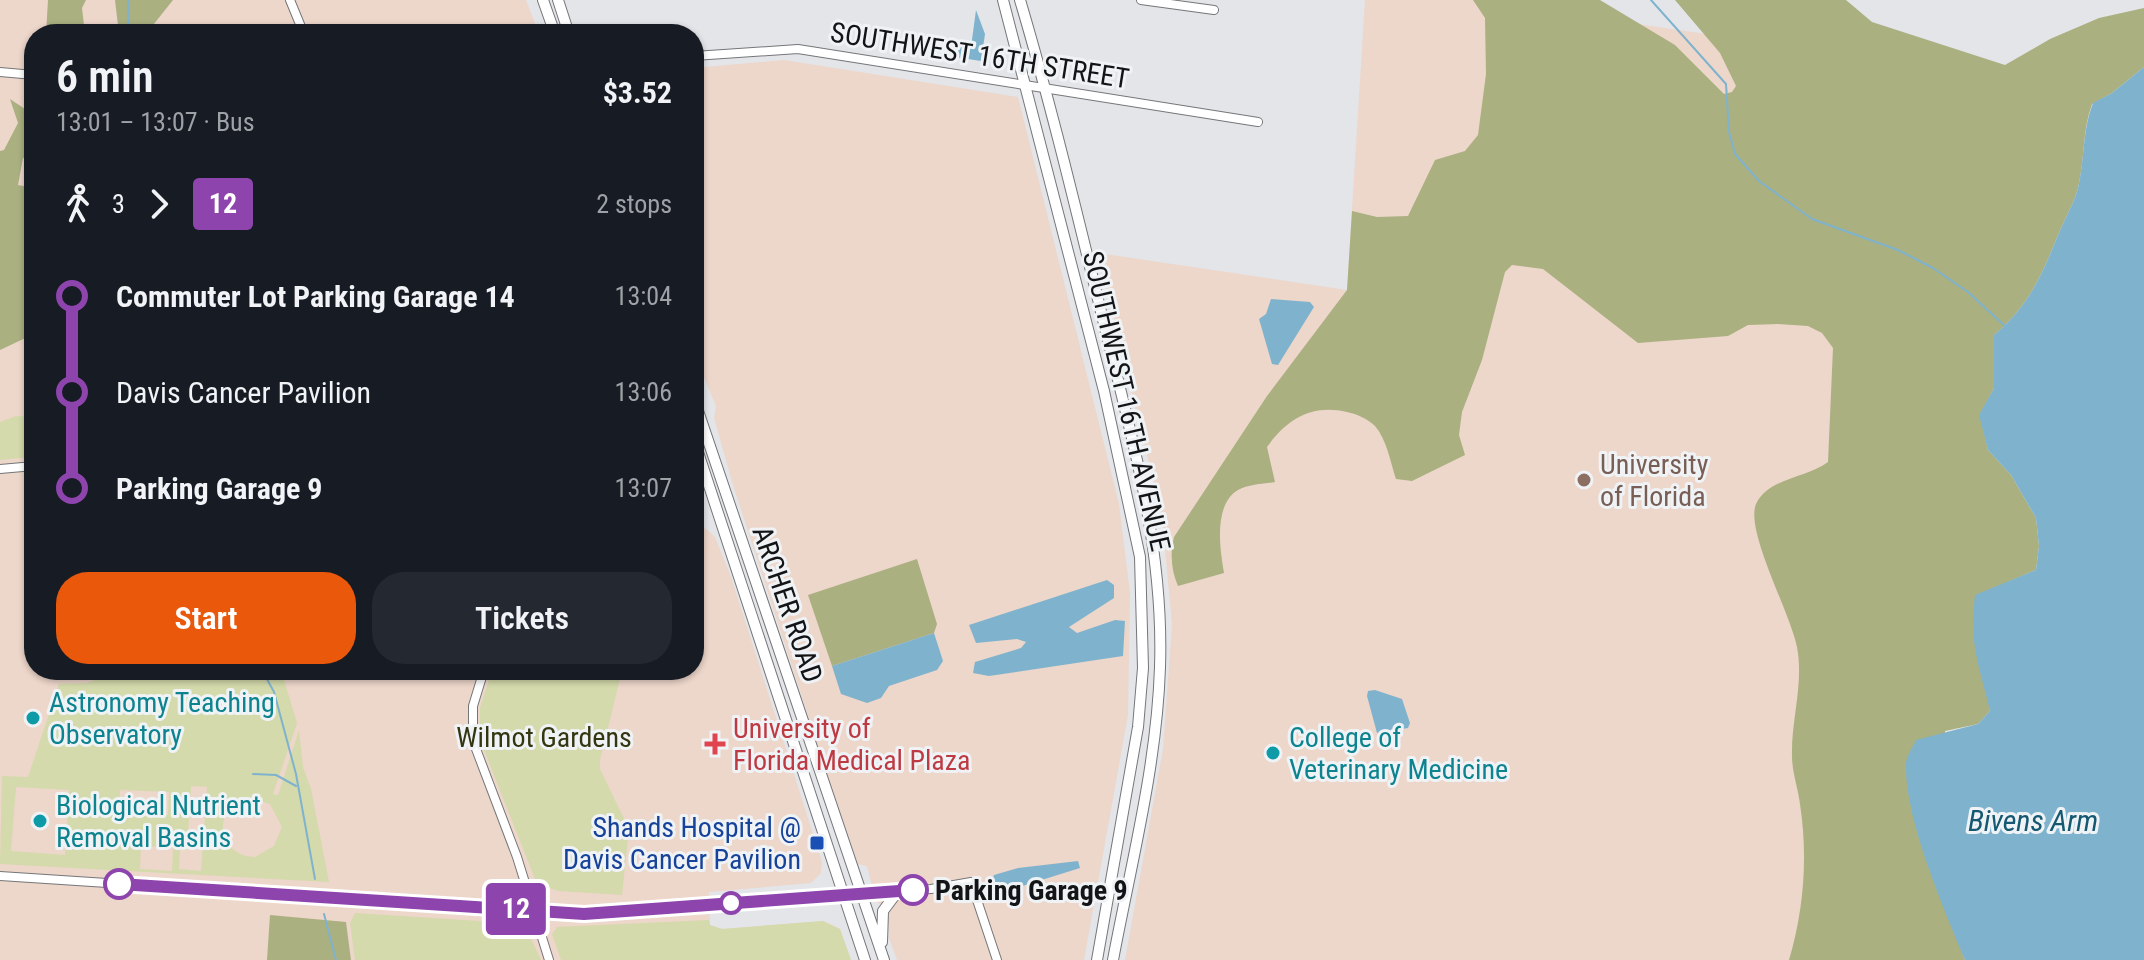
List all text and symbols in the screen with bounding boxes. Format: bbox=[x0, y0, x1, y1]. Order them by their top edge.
street label: SOUTHWEST 16TH STREET bbox=[828, 16, 1132, 95]
text: 6 min bbox=[56, 51, 153, 103]
text: $3.52 bbox=[603, 75, 672, 110]
text: 13:01 – 13:07 · Bus bbox=[56, 107, 255, 137]
icon: walk bbox=[56, 182, 100, 226]
icon: forward bbox=[137, 182, 181, 226]
text: 12 bbox=[209, 187, 237, 220]
text: 3 bbox=[112, 189, 125, 219]
text: 2 stops bbox=[596, 189, 672, 219]
street label: SOUTHWEST 16TH AVENUE bbox=[1076, 248, 1177, 554]
text: Commuter Lot Parking Garage 14 bbox=[116, 279, 515, 314]
text: 13:04 bbox=[615, 281, 672, 311]
text: Davis Cancer Pavilion bbox=[116, 375, 371, 410]
text: 13:06 bbox=[615, 377, 672, 407]
place label: University of Florida bbox=[1600, 448, 1709, 513]
text: Parking Garage 9 bbox=[116, 471, 323, 506]
marker: University of Florida bbox=[1575, 471, 1593, 489]
text: 13:07 bbox=[615, 473, 672, 503]
street label: ARCHER ROAD bbox=[745, 522, 830, 687]
button: Start bbox=[56, 572, 356, 664]
button: Tickets bbox=[372, 572, 672, 664]
place label: Astronomy Teaching Observatory bbox=[49, 686, 275, 751]
marker: Astronomy Teaching Observatory bbox=[24, 709, 42, 727]
place label: University of Florida Medical Plaza bbox=[733, 712, 970, 777]
park label: Wilmot Gardens bbox=[456, 721, 632, 754]
place label: College of Veterinary Medicine bbox=[1289, 721, 1508, 786]
marker: University of Florida Medical Plaza bbox=[704, 733, 726, 755]
marker: College of Veterinary Medicine bbox=[1264, 744, 1282, 762]
place label: Biological Nutrient Removal Basins bbox=[56, 789, 261, 854]
water label: Bivens Arm bbox=[1968, 803, 2098, 838]
place label: Shands Hospital @ Davis Cancer Pavilion bbox=[563, 811, 801, 876]
marker: Biological Nutrient Removal Basins bbox=[31, 812, 49, 830]
marker: Shands Hospital @ Davis Cancer Pavilion bbox=[808, 834, 826, 852]
unlabelled marker bbox=[104, 869, 134, 899]
place label: Parking Garage 9 bbox=[935, 874, 1128, 907]
marker: Parking Garage 9 bbox=[898, 875, 928, 905]
line badge: 12 bbox=[480, 883, 552, 935]
text: 12 bbox=[502, 892, 530, 925]
unlabelled marker bbox=[720, 892, 742, 914]

